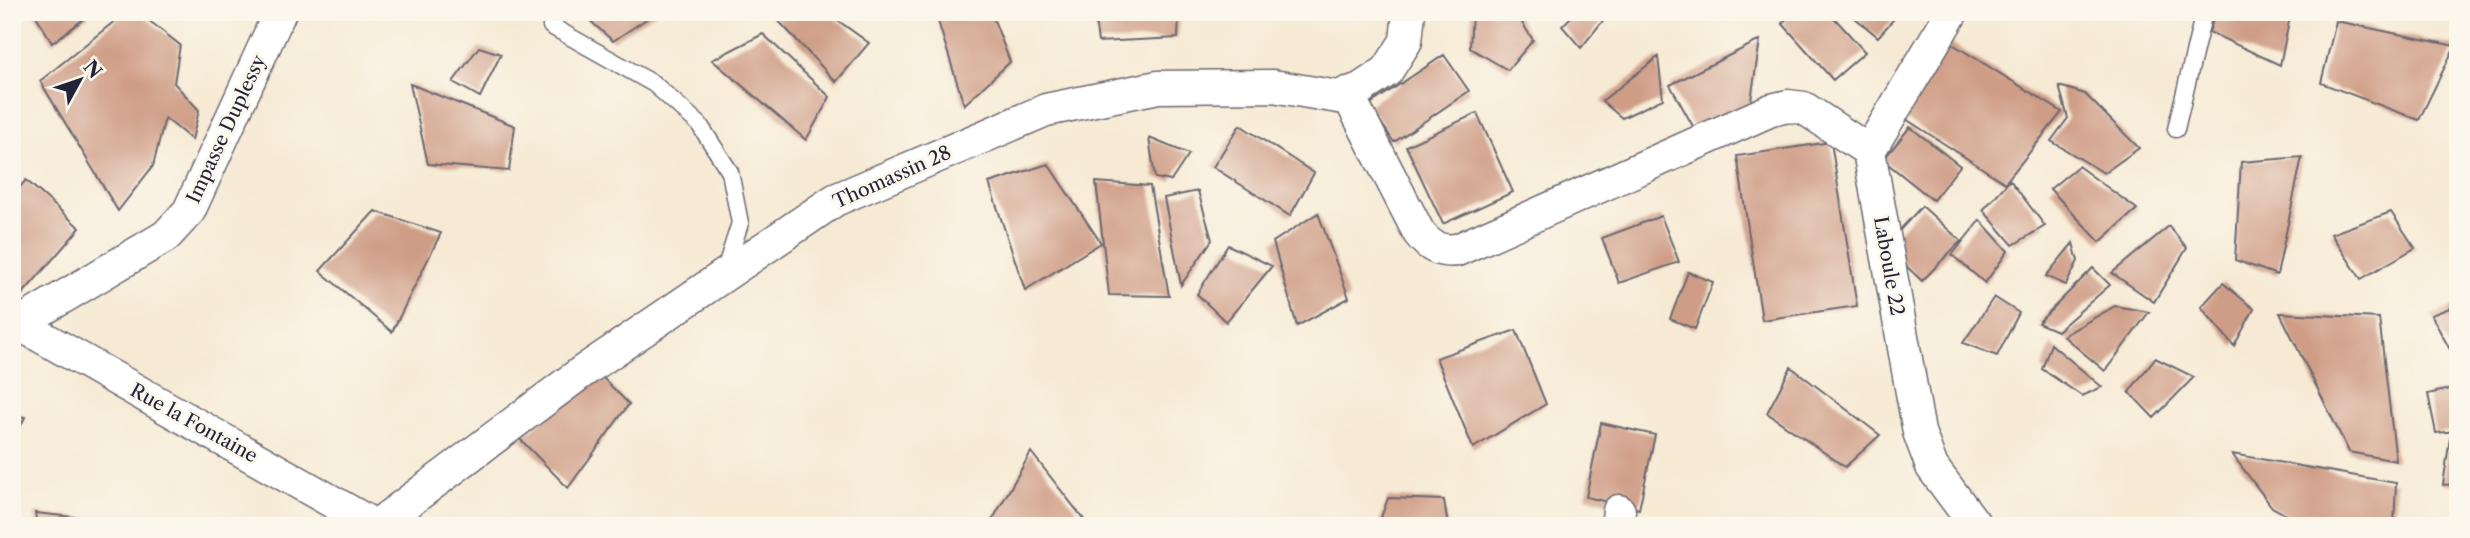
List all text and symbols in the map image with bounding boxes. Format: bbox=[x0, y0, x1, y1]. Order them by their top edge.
north arrow bbox=[46, 46, 116, 116]
street label: Impasse Duplessy bbox=[182, 51, 271, 207]
text: N bbox=[79, 56, 107, 83]
street label: Thomassin 28 bbox=[829, 141, 955, 213]
street label: Laboule 22 bbox=[1869, 215, 1909, 318]
street label: Rue la Fontaine bbox=[126, 379, 262, 467]

